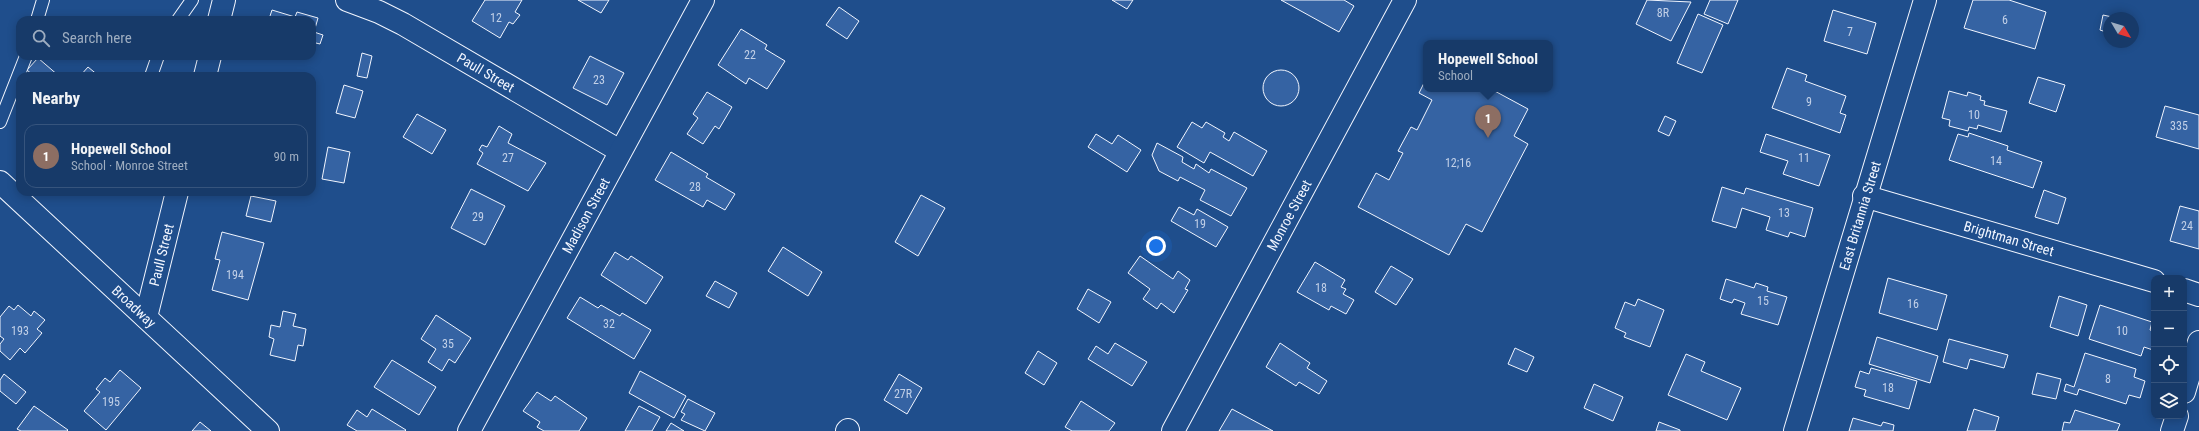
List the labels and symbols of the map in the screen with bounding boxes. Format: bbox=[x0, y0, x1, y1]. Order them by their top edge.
house number: 8R bbox=[1657, 6, 1670, 20]
house number: 12 bbox=[490, 11, 502, 25]
north arrow bbox=[2103, 12, 2139, 48]
house number: 6 bbox=[2002, 13, 2008, 27]
house number: 7 bbox=[1847, 25, 1853, 39]
house number: 22 bbox=[744, 48, 756, 62]
street label: Paull Street bbox=[454, 49, 517, 95]
house number: 23 bbox=[593, 73, 605, 87]
house number: 9 bbox=[1806, 95, 1812, 109]
pin: 1 bbox=[1475, 105, 1501, 138]
house number: 10 bbox=[1968, 108, 1980, 122]
house number: 335 bbox=[2170, 119, 2188, 133]
house number: 27 bbox=[502, 151, 514, 165]
house number: 11 bbox=[1798, 151, 1810, 165]
house number: 14 bbox=[1990, 154, 2002, 168]
house number: 12;16 bbox=[1445, 156, 1471, 170]
street label: East Britannia Street bbox=[1836, 159, 1884, 272]
street label: Madison Street bbox=[559, 175, 613, 256]
street label: Monroe Street bbox=[1264, 177, 1315, 253]
house number: 28 bbox=[689, 180, 701, 194]
house number: 13 bbox=[1778, 206, 1790, 220]
house number: 29 bbox=[472, 210, 484, 224]
house number: 19 bbox=[1194, 217, 1206, 231]
street label: Brightman Street bbox=[1962, 218, 2056, 259]
house number: 24 bbox=[2181, 219, 2193, 233]
street label: Paull Street bbox=[146, 222, 177, 288]
your location bbox=[1146, 236, 1166, 256]
house number: 194 bbox=[226, 268, 244, 282]
house number: 18 bbox=[1315, 281, 1327, 295]
street label: Broadway bbox=[109, 282, 159, 331]
house number: 15 bbox=[1757, 294, 1769, 308]
house number: 16 bbox=[1907, 297, 1919, 311]
house number: 32 bbox=[603, 317, 615, 331]
house number: 193 bbox=[11, 324, 29, 338]
house number: 10 bbox=[2116, 324, 2128, 338]
house number: 35 bbox=[442, 337, 454, 351]
house number: 8 bbox=[2105, 372, 2111, 386]
house number: 18 bbox=[1882, 381, 1894, 395]
house number: 27R bbox=[894, 387, 913, 401]
house number: 195 bbox=[102, 395, 120, 409]

